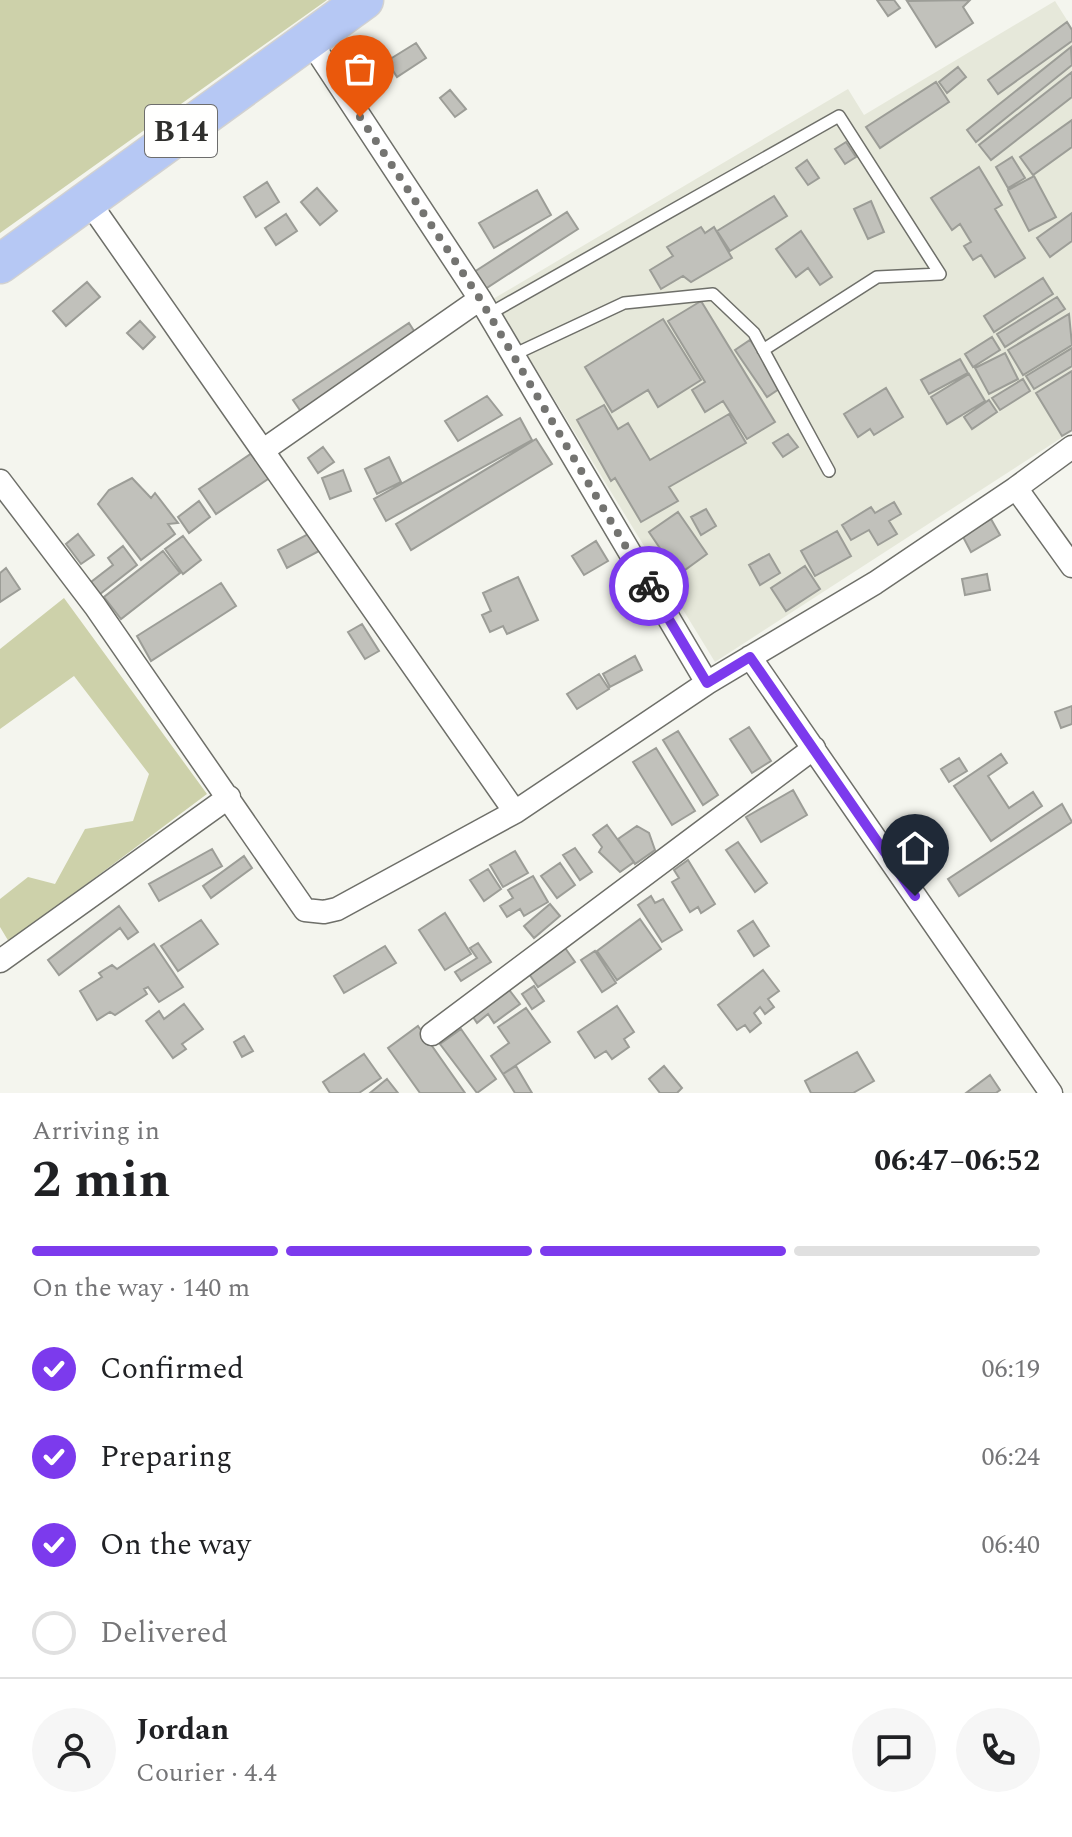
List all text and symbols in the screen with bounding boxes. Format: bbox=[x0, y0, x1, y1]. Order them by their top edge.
pin bbox=[326, 35, 394, 117]
icon: bag bbox=[338, 47, 382, 91]
road number: B14 bbox=[145, 105, 217, 157]
courier bbox=[609, 546, 689, 626]
icon: bike bbox=[627, 564, 671, 608]
pin bbox=[881, 814, 949, 896]
icon: home bbox=[893, 826, 937, 870]
text: Arriving in bbox=[32, 1111, 160, 1151]
text: 06:47–06:52 bbox=[874, 1138, 1040, 1184]
text: 2 min bbox=[32, 1141, 170, 1220]
text: On the way · 140 m bbox=[32, 1268, 250, 1308]
text: Confirmed bbox=[100, 1346, 244, 1392]
icon: check bbox=[32, 1347, 76, 1391]
text: 06:19 bbox=[981, 1349, 1040, 1389]
text: Preparing bbox=[100, 1434, 232, 1480]
icon: check bbox=[32, 1435, 76, 1479]
text: 06:24 bbox=[981, 1437, 1040, 1477]
text: On the way bbox=[100, 1522, 251, 1568]
icon: check bbox=[32, 1523, 76, 1567]
text: 06:40 bbox=[981, 1525, 1040, 1565]
text: Delivered bbox=[100, 1610, 228, 1656]
text: Jordan bbox=[136, 1707, 229, 1753]
button: person bbox=[32, 1708, 116, 1792]
button: chat bbox=[852, 1708, 936, 1792]
button: phone bbox=[956, 1708, 1040, 1792]
text: Courier · 4.4 bbox=[136, 1753, 277, 1793]

